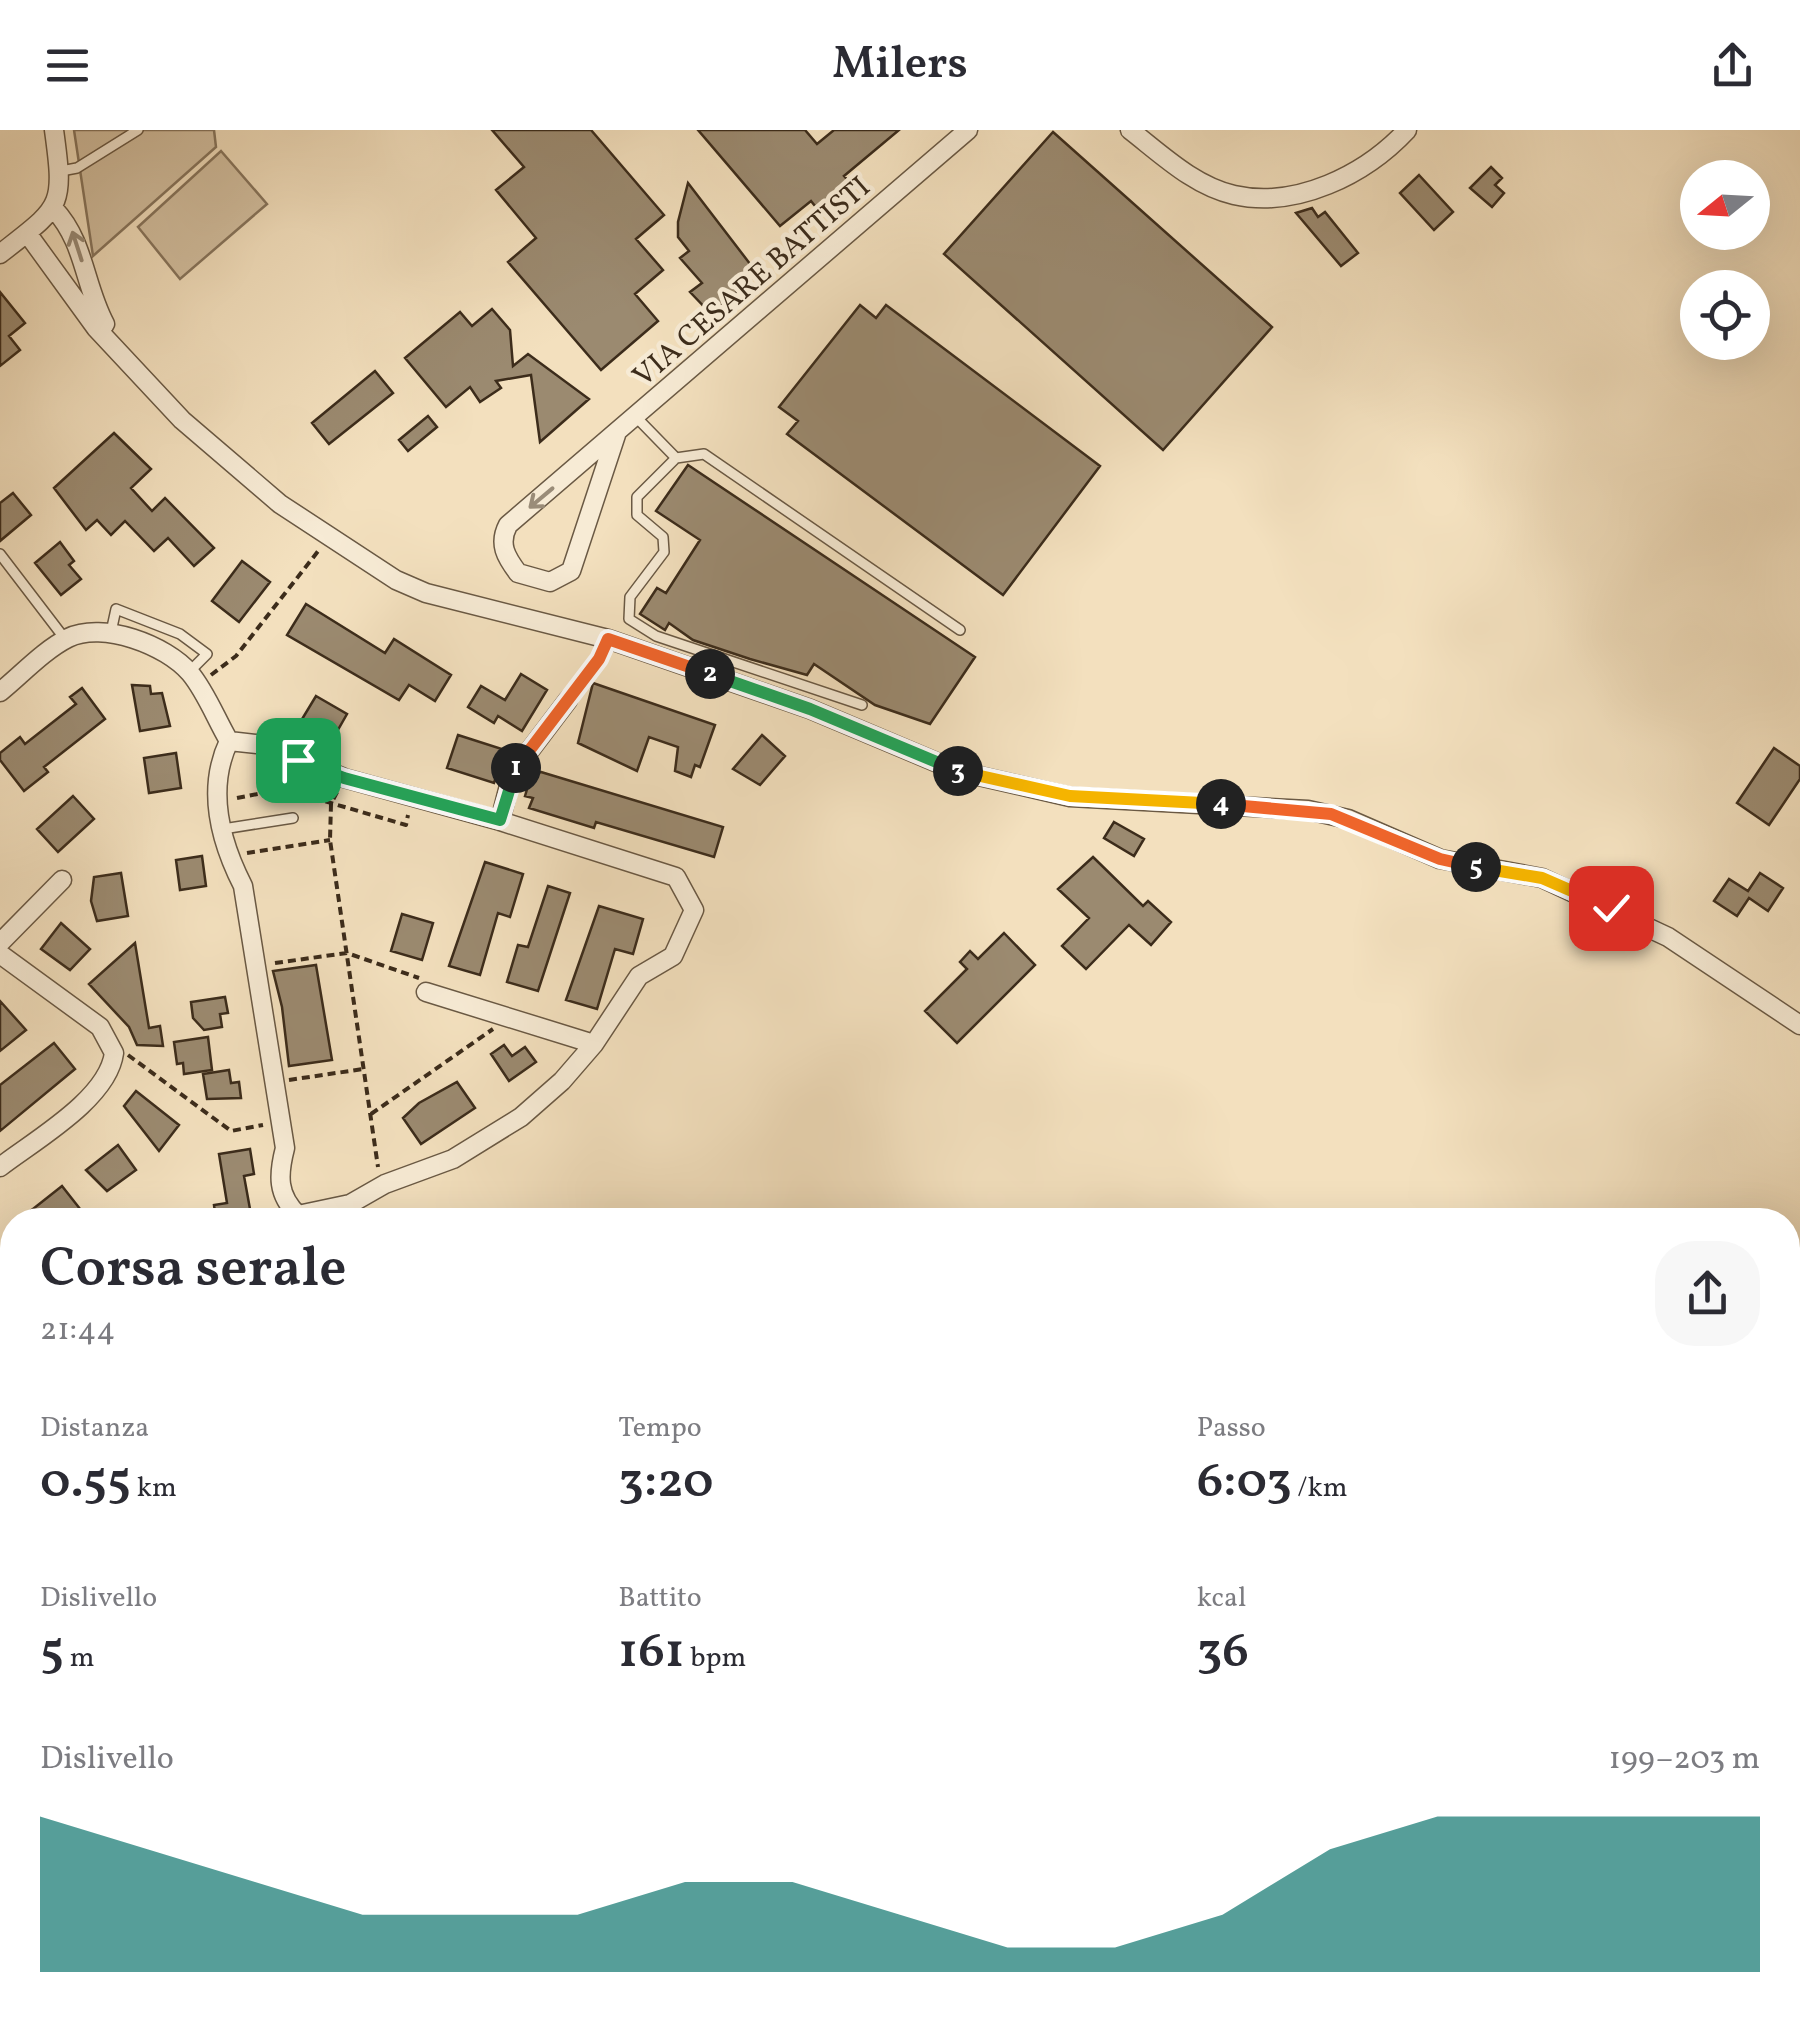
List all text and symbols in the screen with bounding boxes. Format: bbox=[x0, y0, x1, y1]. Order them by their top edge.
text: Milers bbox=[832, 34, 968, 97]
icon: menu bbox=[40, 38, 95, 93]
icon: share bbox=[1705, 38, 1760, 93]
north arrow bbox=[1680, 160, 1770, 250]
map controls bbox=[1680, 160, 1770, 360]
street label: VIA CESARE BATTISTI bbox=[624, 167, 880, 398]
one-way arrow bbox=[67, 230, 85, 262]
button: locate bbox=[1680, 270, 1770, 360]
one-way arrow bbox=[529, 486, 554, 509]
pin: 2 bbox=[685, 649, 735, 699]
text: 2 bbox=[703, 654, 717, 693]
pin bbox=[256, 718, 341, 803]
icon: arrive bbox=[271, 733, 326, 788]
pin: 1 bbox=[491, 743, 541, 793]
pin: 3 bbox=[933, 746, 983, 796]
text: 1 bbox=[510, 748, 522, 787]
text: 3 bbox=[951, 751, 965, 790]
pin: 4 bbox=[1196, 779, 1246, 829]
text: 4 bbox=[1213, 784, 1229, 823]
pin: 5 bbox=[1451, 842, 1501, 892]
text: 5 bbox=[1469, 847, 1483, 886]
pin bbox=[1569, 866, 1654, 951]
icon: check bbox=[1584, 881, 1639, 936]
text: Corsa serale bbox=[40, 1233, 347, 1309]
button: share bbox=[1655, 1241, 1760, 1346]
text: 21:44 bbox=[40, 1309, 115, 1353]
text: Distanza bbox=[40, 1409, 149, 1448]
text: Tempo bbox=[618, 1409, 702, 1448]
text: Passo bbox=[1197, 1409, 1266, 1448]
text: 0.55 bbox=[40, 1448, 131, 1518]
text: 3:20 bbox=[618, 1448, 714, 1518]
text: 6:03 bbox=[1197, 1448, 1292, 1518]
text: km bbox=[131, 1469, 177, 1508]
text: /km bbox=[1292, 1469, 1348, 1508]
text: Dislivello bbox=[40, 1579, 157, 1618]
text: Battito bbox=[618, 1579, 702, 1618]
text: kcal bbox=[1197, 1579, 1246, 1618]
text: 5 bbox=[40, 1618, 64, 1688]
text: 161 bbox=[618, 1618, 685, 1688]
text: 36 bbox=[1197, 1618, 1249, 1688]
text: m bbox=[64, 1639, 94, 1678]
text: bpm bbox=[685, 1639, 746, 1678]
text: Dislivello bbox=[40, 1738, 174, 1782]
text: 199–203 m bbox=[1609, 1738, 1760, 1782]

